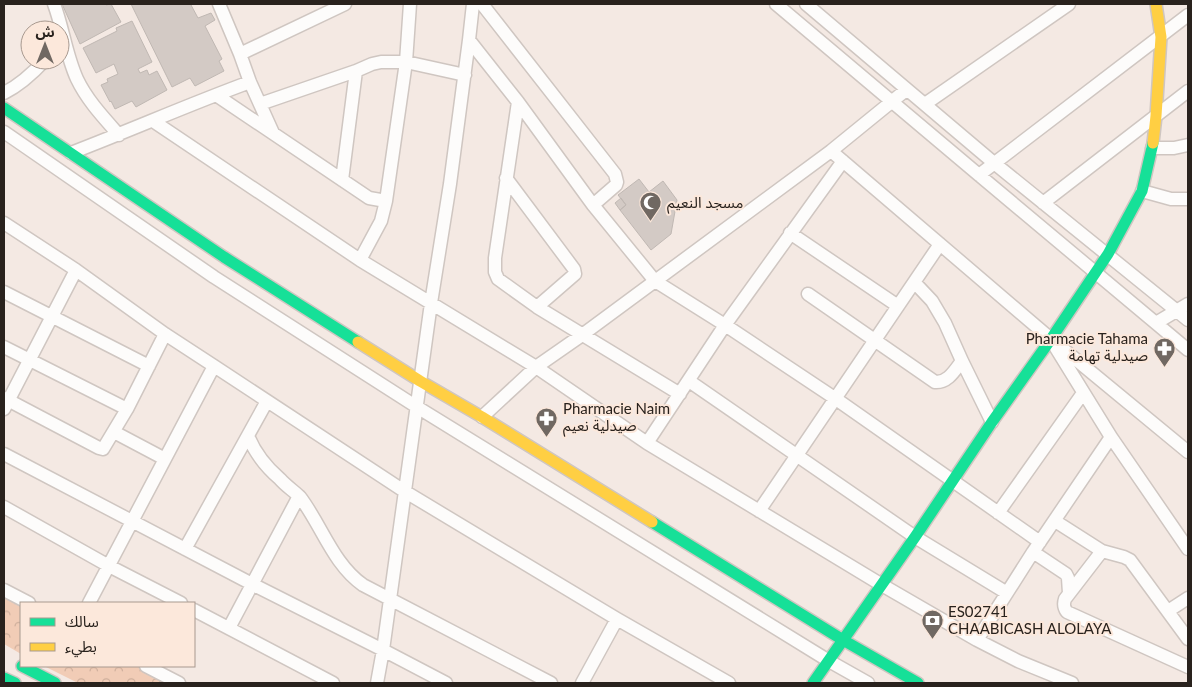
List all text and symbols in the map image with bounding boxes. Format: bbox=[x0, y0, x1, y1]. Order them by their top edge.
north arrow bbox=[20, 20, 70, 70]
text: ش bbox=[35, 23, 55, 40]
mosque icon: مسجد النعيم bbox=[639, 191, 663, 222]
place label: مسجد النعيم bbox=[667, 193, 743, 214]
place label: Pharmacie Tahama صيدلية تهامة bbox=[1026, 329, 1148, 365]
pharmacy icon: Pharmacie Tahama صيدلية تهامة bbox=[1152, 336, 1176, 367]
place label: Pharmacie Naim صيدلية نعيم bbox=[563, 399, 670, 437]
pharmacy icon: Pharmacie Naim صيدلية نعيم bbox=[535, 406, 559, 437]
legend bbox=[20, 602, 195, 667]
place label: ES02741 CHAABICASH ALOLAYA bbox=[948, 602, 1112, 637]
bank icon: ES02741 CHAABICASH ALOLAYA bbox=[920, 609, 944, 640]
text: سالك bbox=[65, 612, 99, 630]
text: بطيء bbox=[65, 637, 97, 658]

